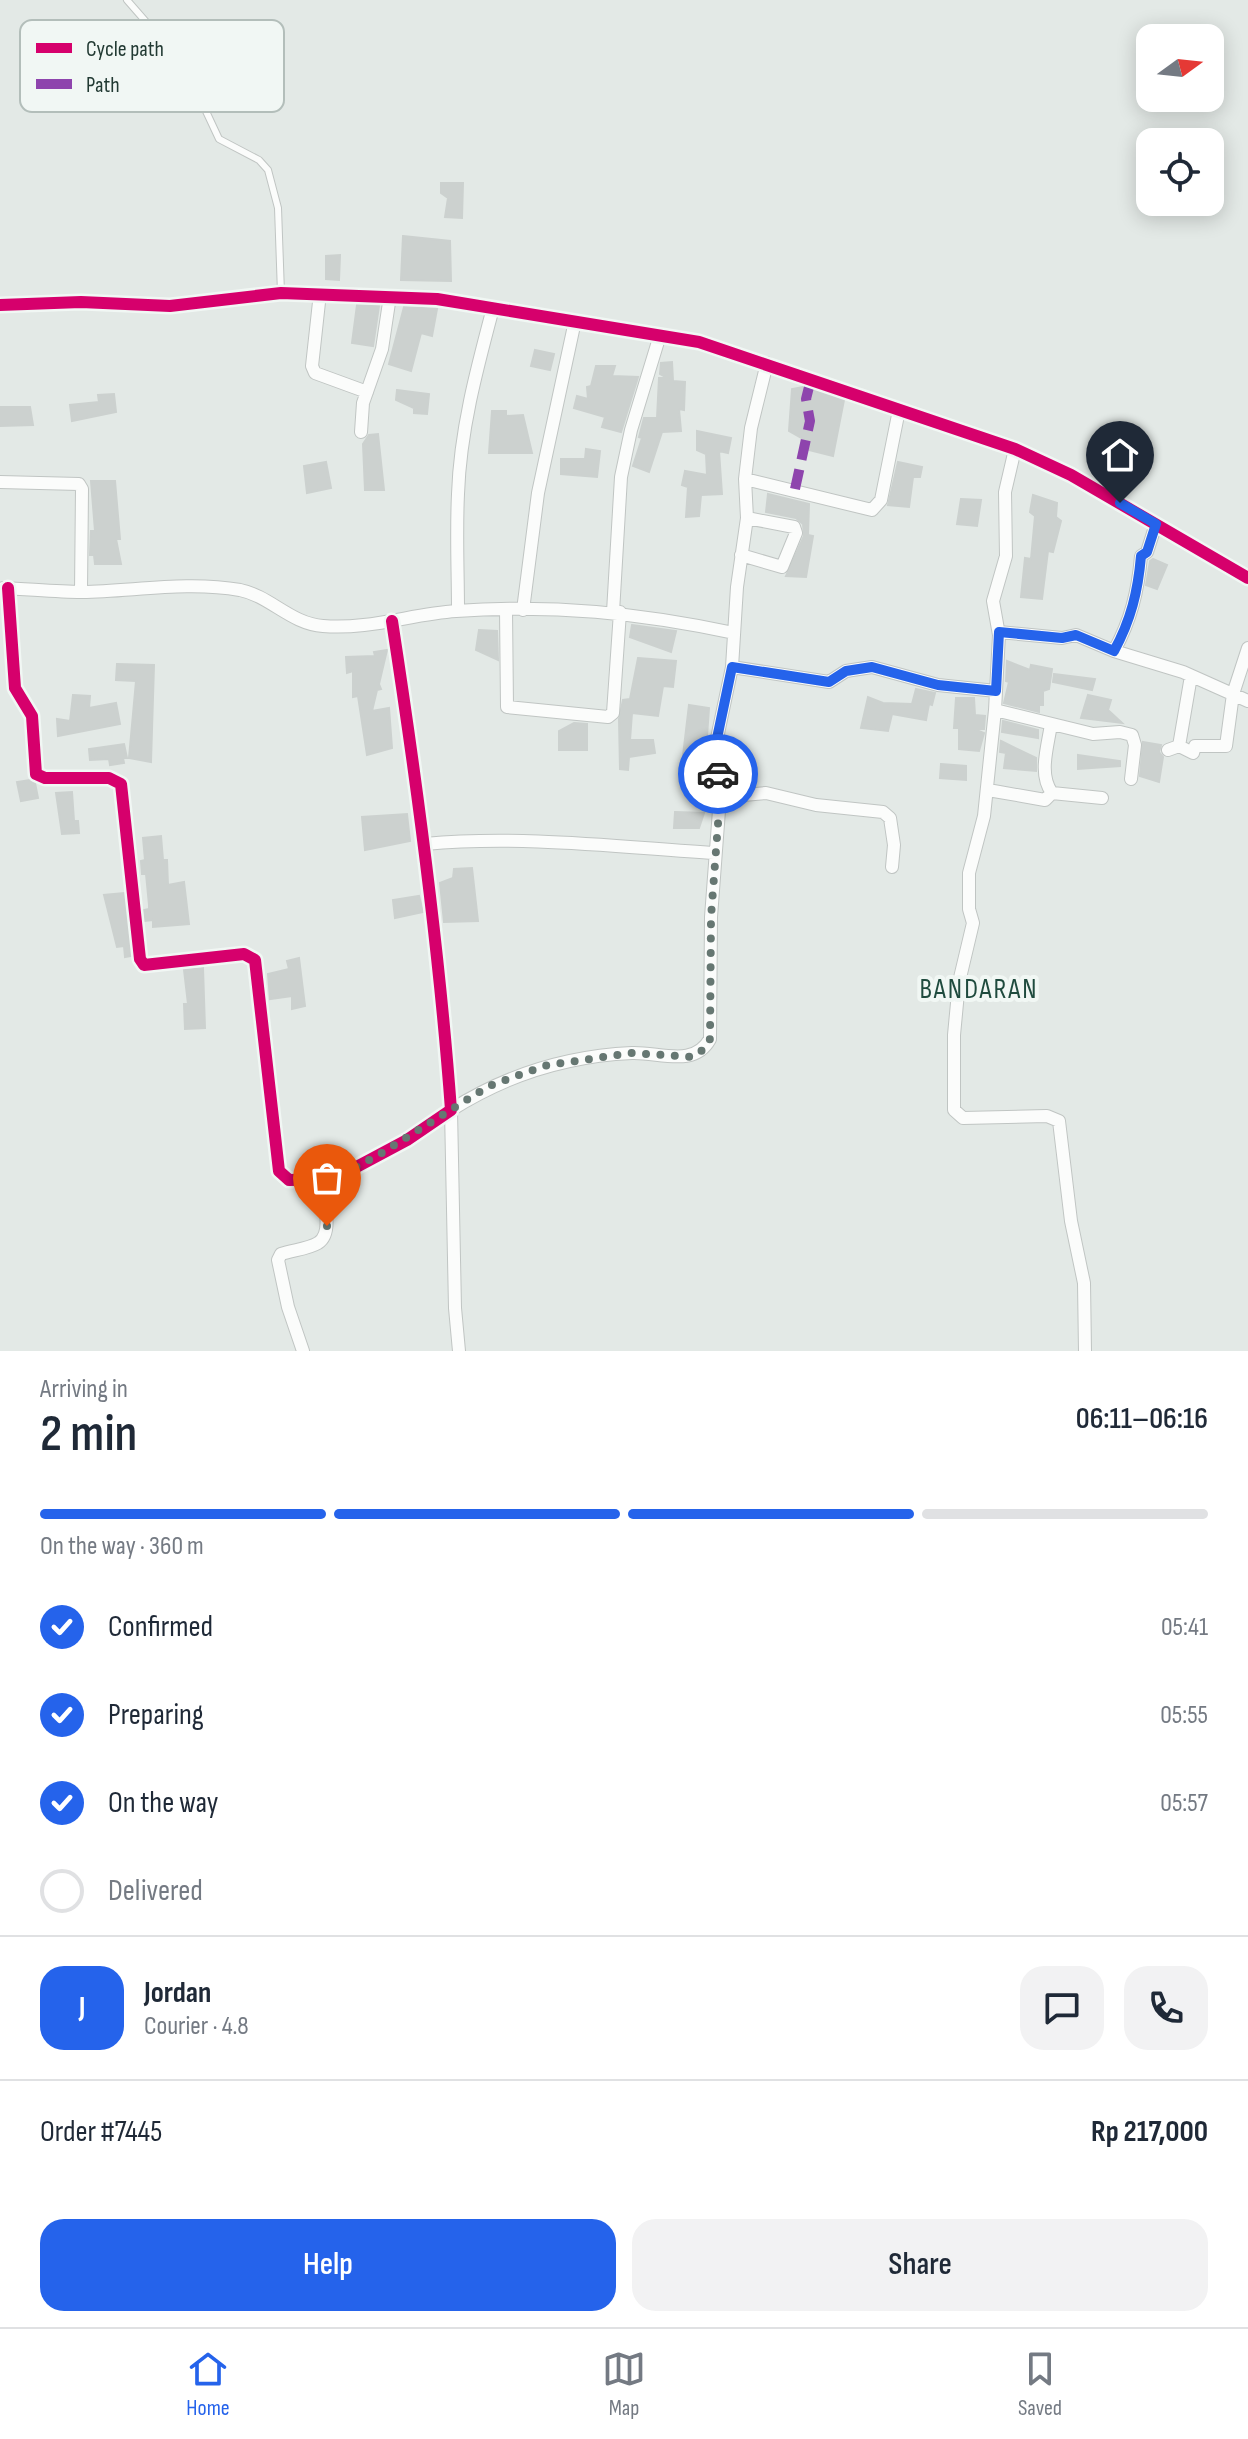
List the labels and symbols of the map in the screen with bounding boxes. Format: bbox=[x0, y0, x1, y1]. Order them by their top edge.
legend bbox=[20, 20, 284, 112]
north arrow bbox=[1136, 24, 1224, 112]
text: Cycle path bbox=[86, 36, 164, 63]
text: Path bbox=[86, 72, 120, 99]
pin bbox=[1086, 421, 1154, 503]
courier bbox=[678, 734, 758, 814]
district label: BANDARAN bbox=[919, 973, 1039, 1006]
pin bbox=[293, 1144, 361, 1226]

